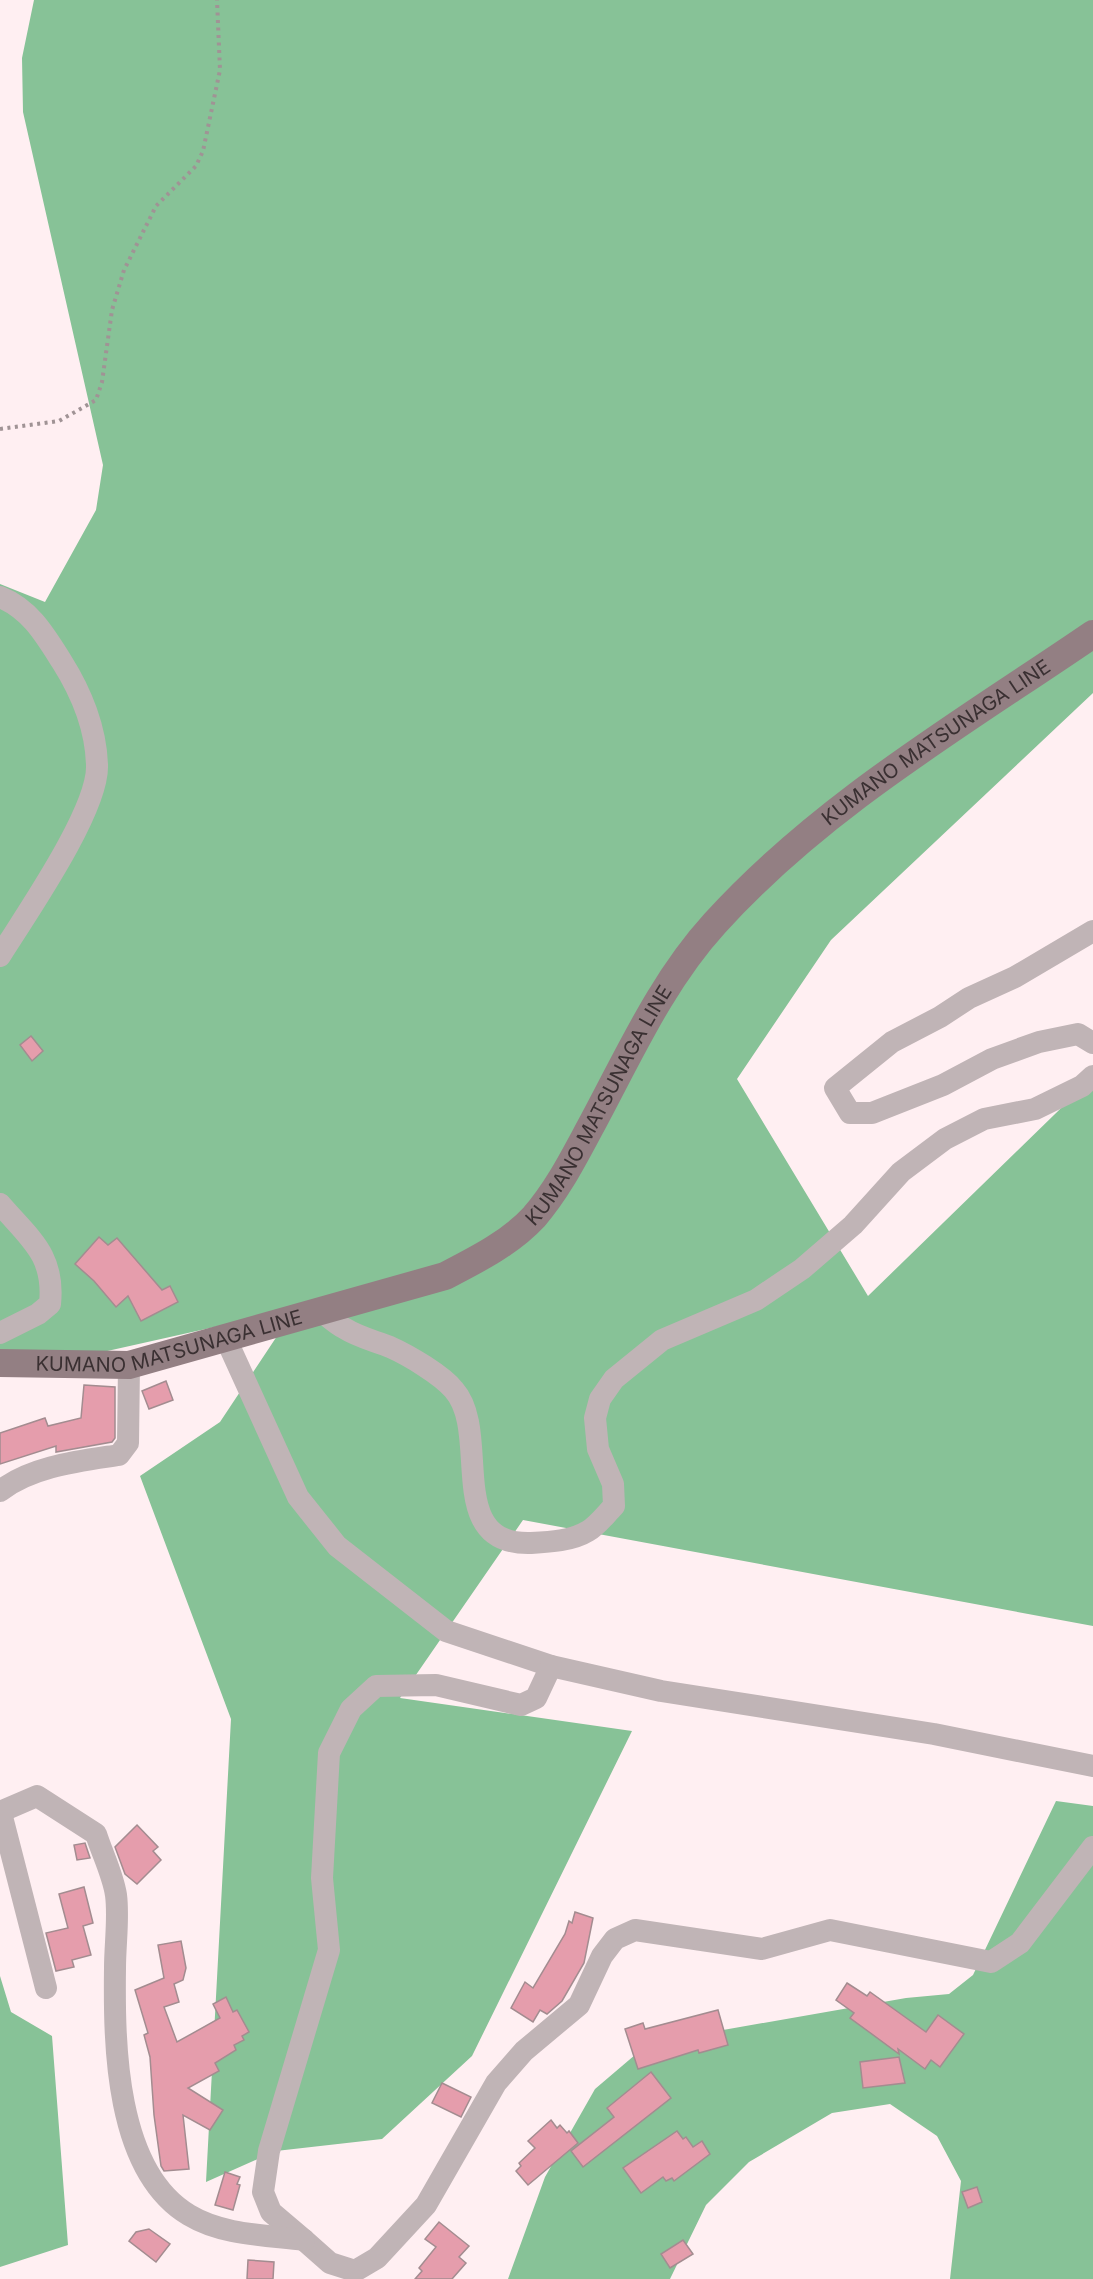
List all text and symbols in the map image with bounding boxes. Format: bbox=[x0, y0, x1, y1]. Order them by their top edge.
street label: KUMANO MATSUNAGA LINE bbox=[817, 654, 1055, 831]
street label: KUMANO MATSUNAGA LINE bbox=[520, 981, 677, 1230]
street label: KUMANO MATSUNAGA LINE bbox=[35, 1305, 305, 1377]

